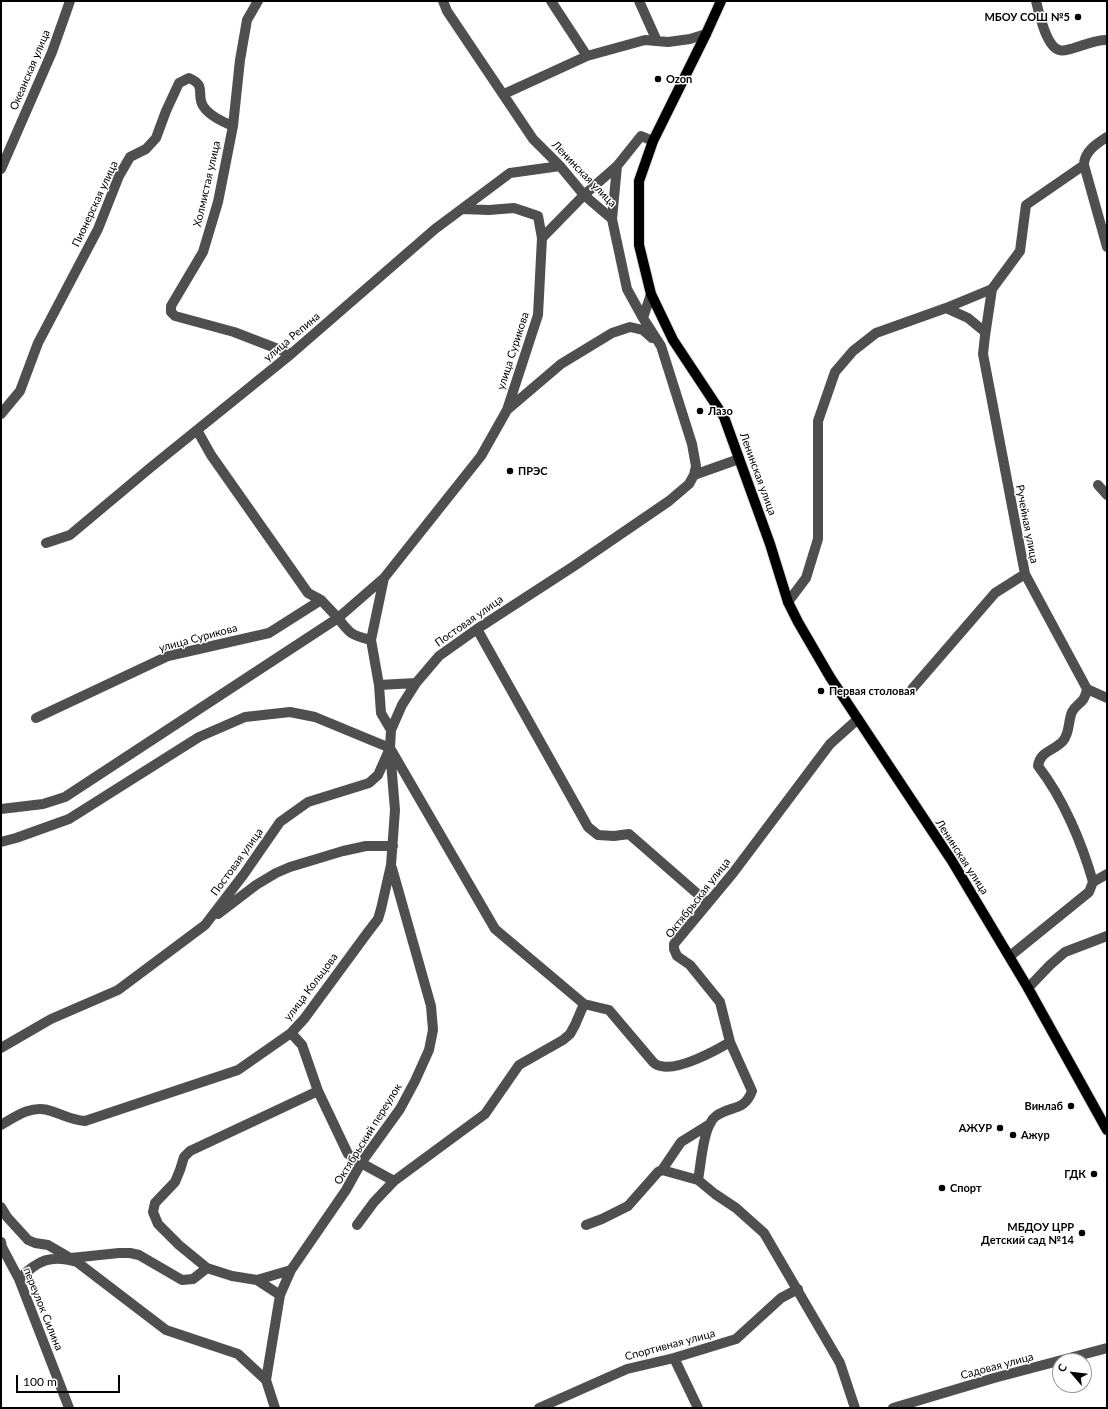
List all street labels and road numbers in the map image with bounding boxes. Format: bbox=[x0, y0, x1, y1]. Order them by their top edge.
street label: Океанская улица bbox=[7, 28, 53, 112]
street label: Ленинская улица bbox=[549, 138, 619, 210]
street label: Холмистая улица bbox=[191, 140, 223, 228]
street label: Пионерская улица bbox=[69, 159, 121, 249]
street label: улица Репина bbox=[261, 310, 323, 364]
street label: улица Сурикова bbox=[494, 311, 532, 391]
street label: Ленинская улица bbox=[737, 431, 779, 517]
street label: Ручейная улица bbox=[1013, 483, 1041, 565]
street label: Постовая улица bbox=[432, 593, 506, 649]
street label: улица Сурикова bbox=[157, 621, 239, 655]
street label: Ленинская улица bbox=[933, 817, 991, 897]
street label: Постовая улица bbox=[208, 826, 266, 898]
street label: Октябрьская улица bbox=[663, 855, 733, 941]
street label: улица Кольцова bbox=[281, 951, 341, 1023]
street label: Октябрьский переулок bbox=[331, 1081, 405, 1187]
street label: переулок Силина bbox=[20, 1266, 66, 1352]
street label: Спортивная улица bbox=[623, 1327, 717, 1363]
street label: Садовая улица bbox=[959, 1350, 1035, 1382]

